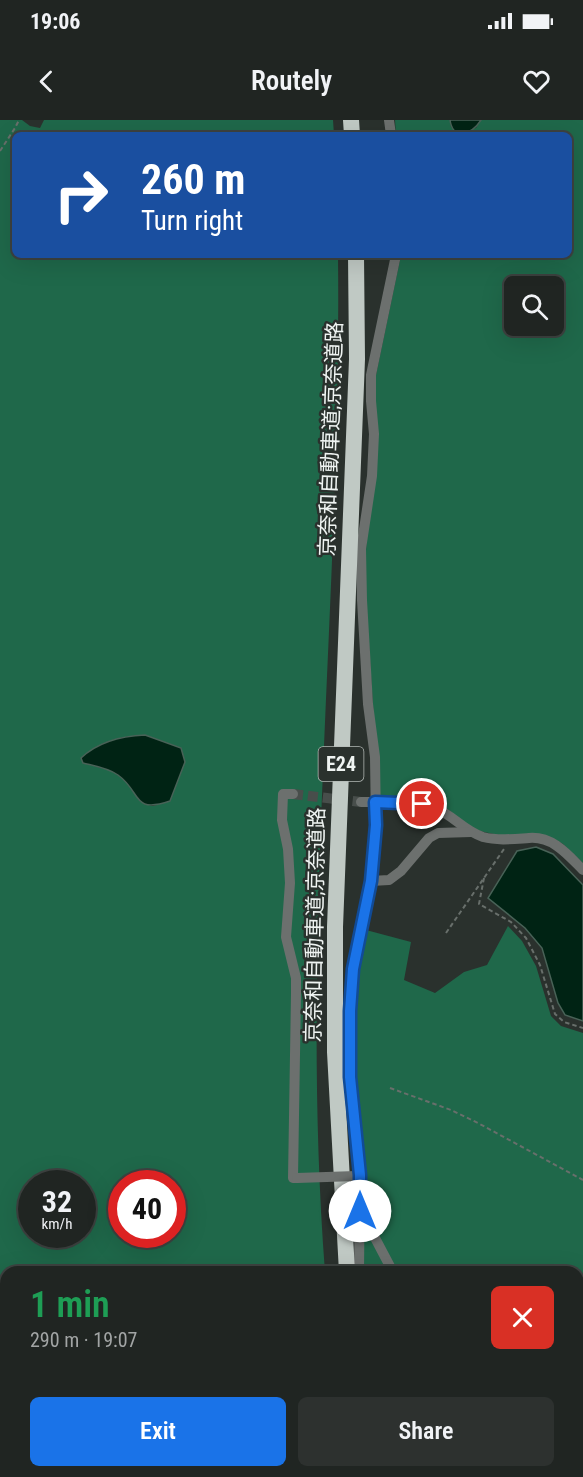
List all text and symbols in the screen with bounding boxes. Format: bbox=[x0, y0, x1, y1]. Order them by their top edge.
text: 19:06 bbox=[30, 9, 81, 34]
icon: back bbox=[30, 65, 63, 98]
text: Routely bbox=[251, 65, 332, 97]
icon: heart bbox=[520, 65, 553, 98]
text: 260 m bbox=[141, 155, 246, 204]
icon: right bbox=[42, 156, 120, 234]
text: Turn right bbox=[141, 205, 243, 237]
map controls bbox=[504, 276, 564, 336]
button: search bbox=[504, 276, 564, 336]
street label: 京奈和自動車道;京奈道路 bbox=[315, 321, 347, 557]
road number: E24 bbox=[318, 747, 364, 781]
pin bbox=[396, 778, 447, 829]
icon: arrive bbox=[405, 787, 438, 820]
street label: 京奈和自動車道;京奈道路 bbox=[301, 807, 329, 1043]
speed limit sign: 40 bbox=[108, 1170, 186, 1248]
position arrow bbox=[328, 1179, 392, 1243]
text: 32 bbox=[42, 1184, 72, 1219]
text: km/h bbox=[42, 1215, 72, 1233]
text: 1 min bbox=[30, 1284, 110, 1326]
button: close bbox=[491, 1286, 554, 1349]
text: 290 m · 19:07 bbox=[30, 1328, 137, 1352]
button: Exit bbox=[30, 1397, 286, 1466]
button: Share bbox=[298, 1397, 554, 1466]

